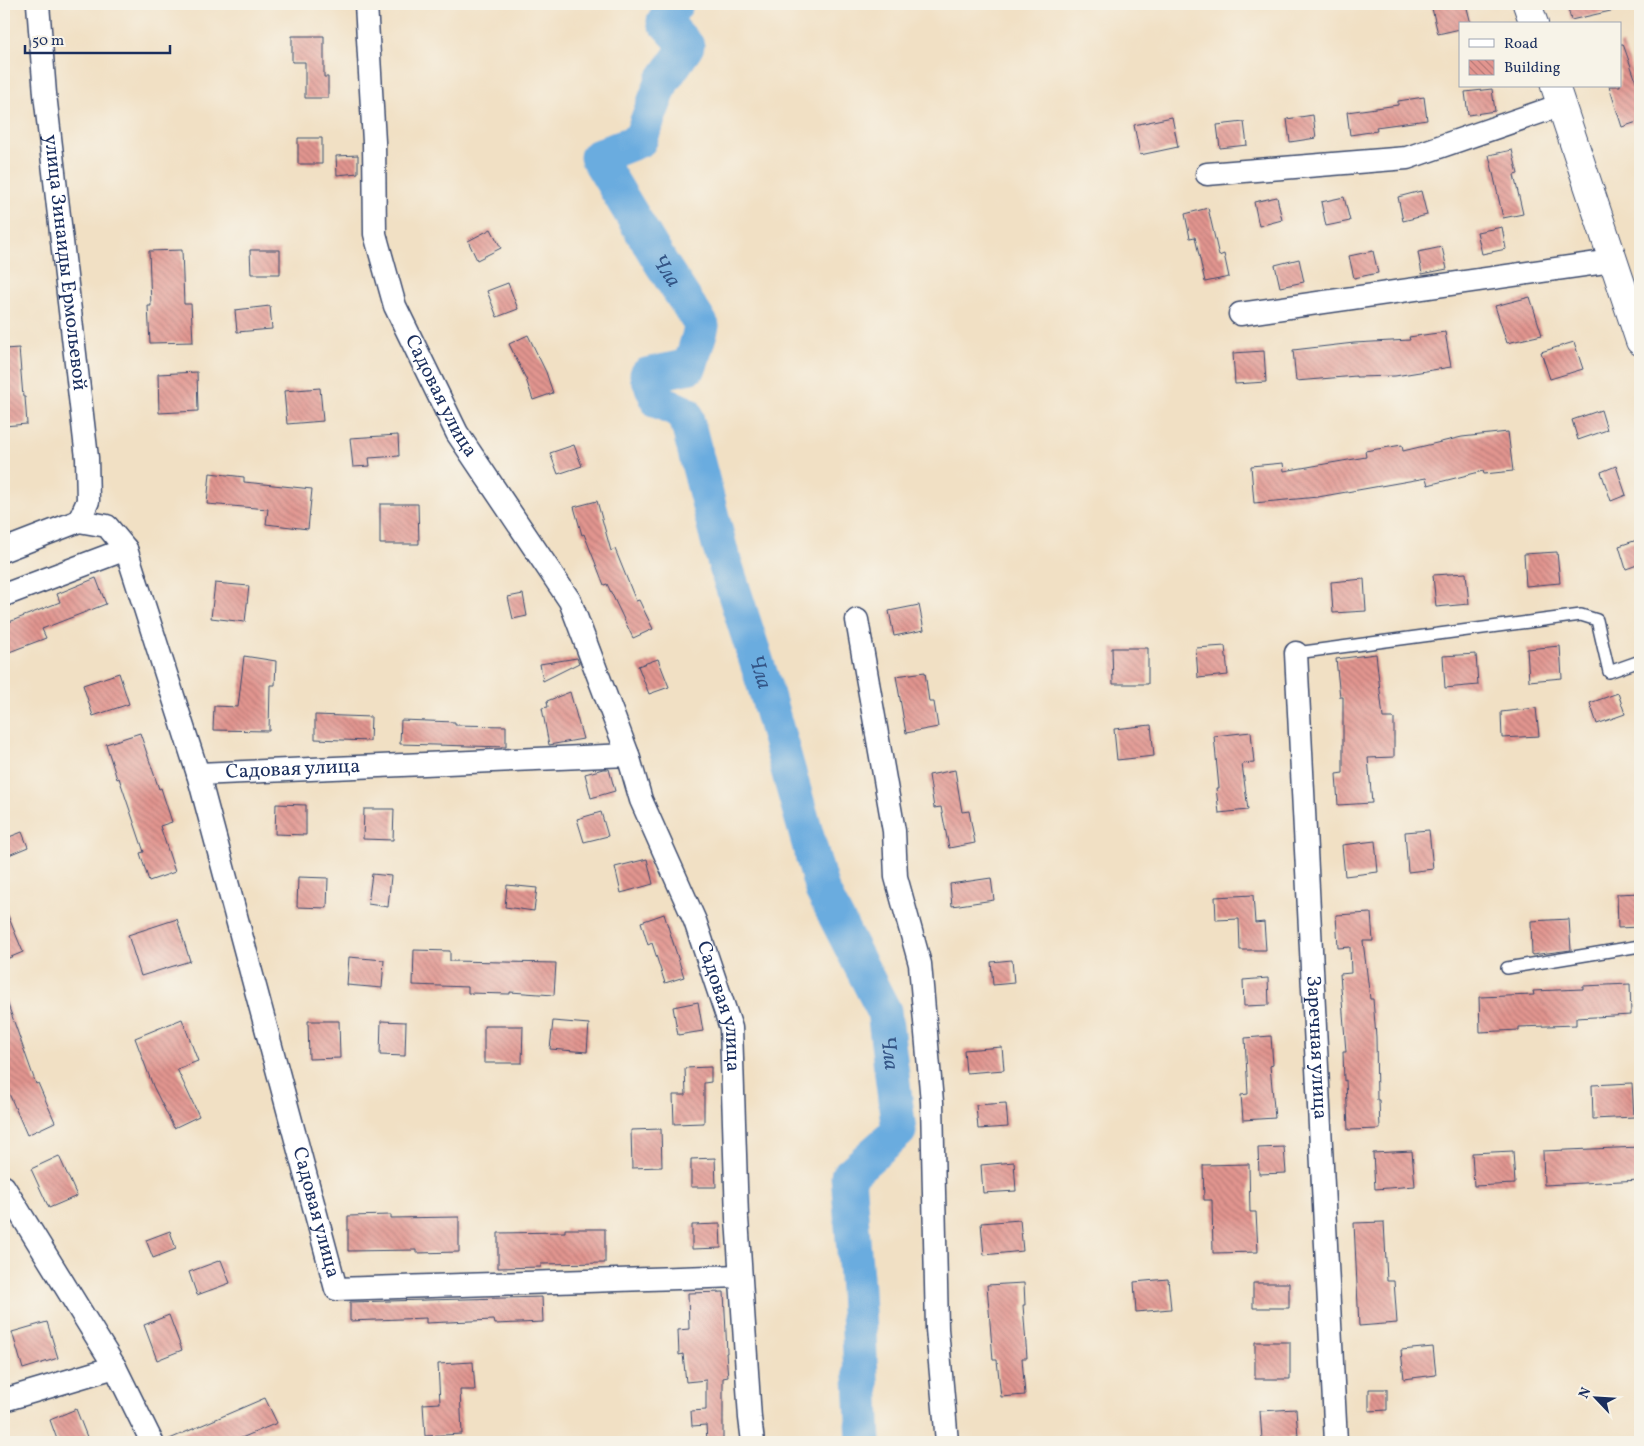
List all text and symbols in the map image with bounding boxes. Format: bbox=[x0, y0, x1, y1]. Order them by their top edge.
scale bar bbox=[25, 22, 170, 54]
legend bbox=[1459, 22, 1622, 88]
text: 50 m bbox=[32, 31, 64, 52]
text: Road bbox=[1504, 34, 1538, 55]
text: Building bbox=[1504, 58, 1561, 79]
street label: улица Зинаиды Ермольевой bbox=[36, 133, 93, 392]
water label: Чла bbox=[645, 249, 688, 293]
street label: Садовая улица bbox=[397, 330, 484, 463]
water label: Чла bbox=[741, 651, 779, 693]
street label: Садовая улица bbox=[225, 753, 361, 787]
street label: Садовая улица bbox=[689, 937, 746, 1072]
street label: Заречная улица bbox=[1298, 975, 1334, 1120]
water label: Чла bbox=[873, 1034, 906, 1072]
street label: Садовая улица bbox=[285, 1144, 346, 1281]
north arrow bbox=[1572, 1374, 1622, 1424]
text: N bbox=[1575, 1385, 1596, 1402]

